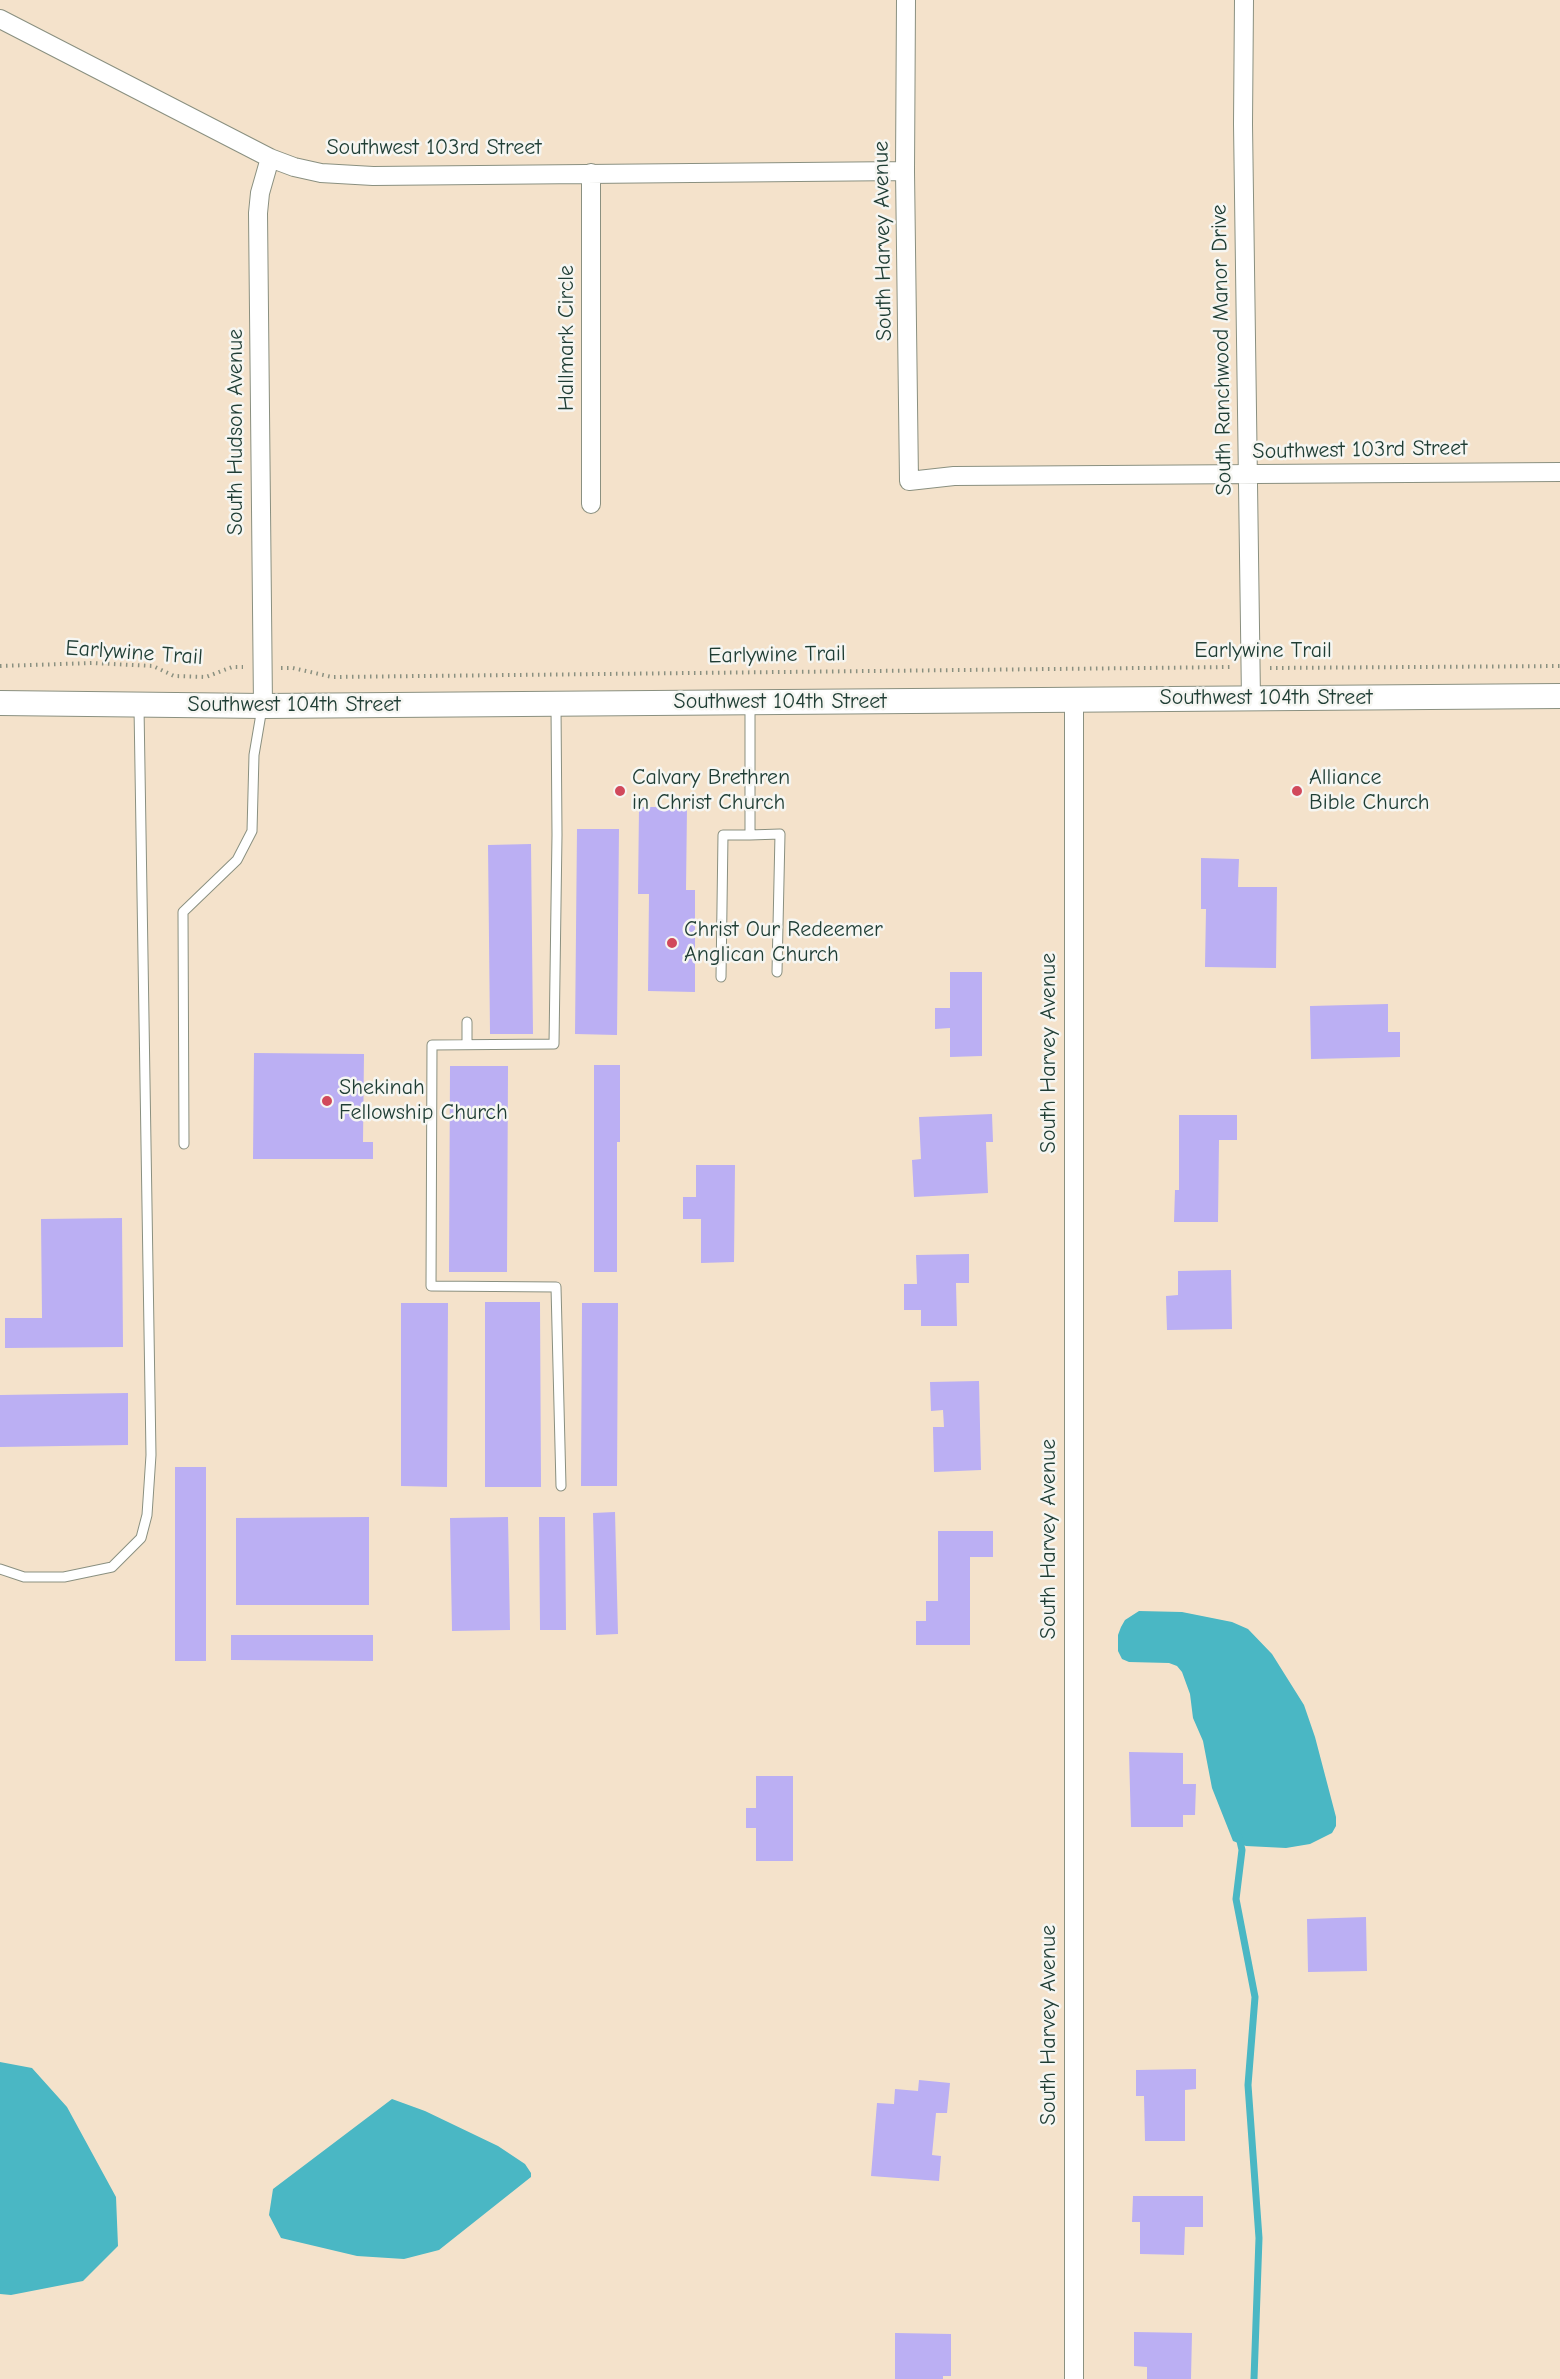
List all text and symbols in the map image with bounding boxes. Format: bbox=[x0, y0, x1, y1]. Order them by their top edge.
street label: Southwest 103rd Street bbox=[326, 135, 542, 161]
street label: South Harvey Avenue bbox=[868, 141, 898, 341]
street label: South Ranchwood Manor Drive bbox=[1206, 204, 1238, 496]
street label: Hallmark Circle bbox=[554, 265, 580, 411]
street label: South Hudson Avenue bbox=[223, 329, 249, 535]
street label: Southwest 103rd Street bbox=[1252, 435, 1468, 465]
street label: Earlywine Trail bbox=[64, 635, 204, 671]
street label: Earlywine Trail bbox=[1194, 638, 1332, 664]
street label: Earlywine Trail bbox=[708, 641, 846, 669]
street label: Southwest 104th Street bbox=[1160, 685, 1372, 711]
street label: Southwest 104th Street bbox=[674, 689, 886, 715]
street label: Southwest 104th Street bbox=[188, 692, 400, 718]
place label: Calvary Brethren in Christ Church bbox=[632, 765, 790, 816]
place label: Alliance Bible Church bbox=[1309, 765, 1430, 816]
marker: Calvary Brethren in Christ Church bbox=[613, 784, 627, 798]
marker: Alliance Bible Church bbox=[1290, 784, 1304, 798]
place label: Christ Our Redeemer Anglican Church bbox=[684, 917, 883, 968]
marker: Christ Our Redeemer Anglican Church bbox=[665, 936, 679, 950]
street label: South Harvey Avenue bbox=[1036, 953, 1062, 1153]
place label: Shekinah Fellowship Church bbox=[339, 1075, 508, 1126]
marker: Shekinah Fellowship Church bbox=[320, 1094, 334, 1108]
street label: South Harvey Avenue bbox=[1036, 1439, 1062, 1639]
street label: South Harvey Avenue bbox=[1036, 1925, 1062, 2125]

